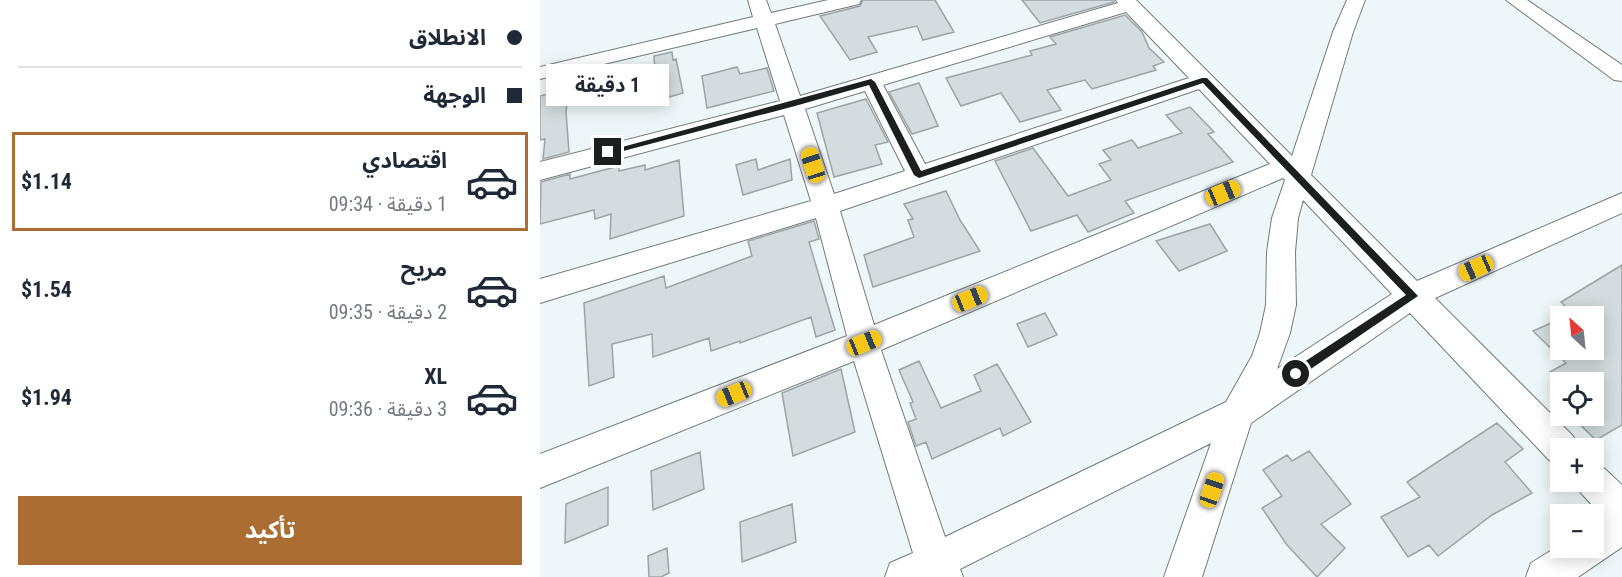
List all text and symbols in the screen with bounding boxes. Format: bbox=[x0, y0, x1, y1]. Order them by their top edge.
text: الانطلاق bbox=[409, 25, 486, 50]
callout: 1 دقيقة bbox=[547, 65, 670, 107]
text: 1 دقيقة bbox=[575, 73, 640, 97]
text: الوجهة bbox=[423, 83, 486, 108]
route end bbox=[594, 138, 621, 165]
car bbox=[799, 145, 827, 185]
text: اقتصادي bbox=[362, 148, 447, 173]
icon: car bbox=[465, 155, 519, 209]
text: $1.14 bbox=[21, 169, 72, 194]
car bbox=[1203, 178, 1243, 208]
text: 1 دقيقة · 09:34 bbox=[329, 192, 447, 216]
car bbox=[1456, 252, 1496, 284]
text: مريح bbox=[401, 256, 447, 281]
icon: car bbox=[465, 263, 519, 317]
text: $1.54 bbox=[21, 277, 72, 302]
car bbox=[950, 284, 990, 314]
text: 2 دقيقة · 09:35 bbox=[329, 300, 447, 324]
north arrow bbox=[1550, 306, 1604, 360]
map controls bbox=[1550, 306, 1604, 558]
car bbox=[844, 328, 884, 358]
route start bbox=[1282, 360, 1309, 387]
text: XL bbox=[424, 364, 447, 389]
icon: car bbox=[465, 371, 519, 425]
button: locate bbox=[1550, 372, 1604, 426]
car bbox=[714, 379, 754, 409]
text: $1.94 bbox=[21, 385, 72, 410]
text: 3 دقيقة · 09:36 bbox=[329, 397, 447, 421]
button: + bbox=[1550, 438, 1604, 492]
car bbox=[1198, 470, 1226, 510]
button: تأكيد bbox=[18, 496, 522, 565]
button: − bbox=[1550, 504, 1604, 558]

